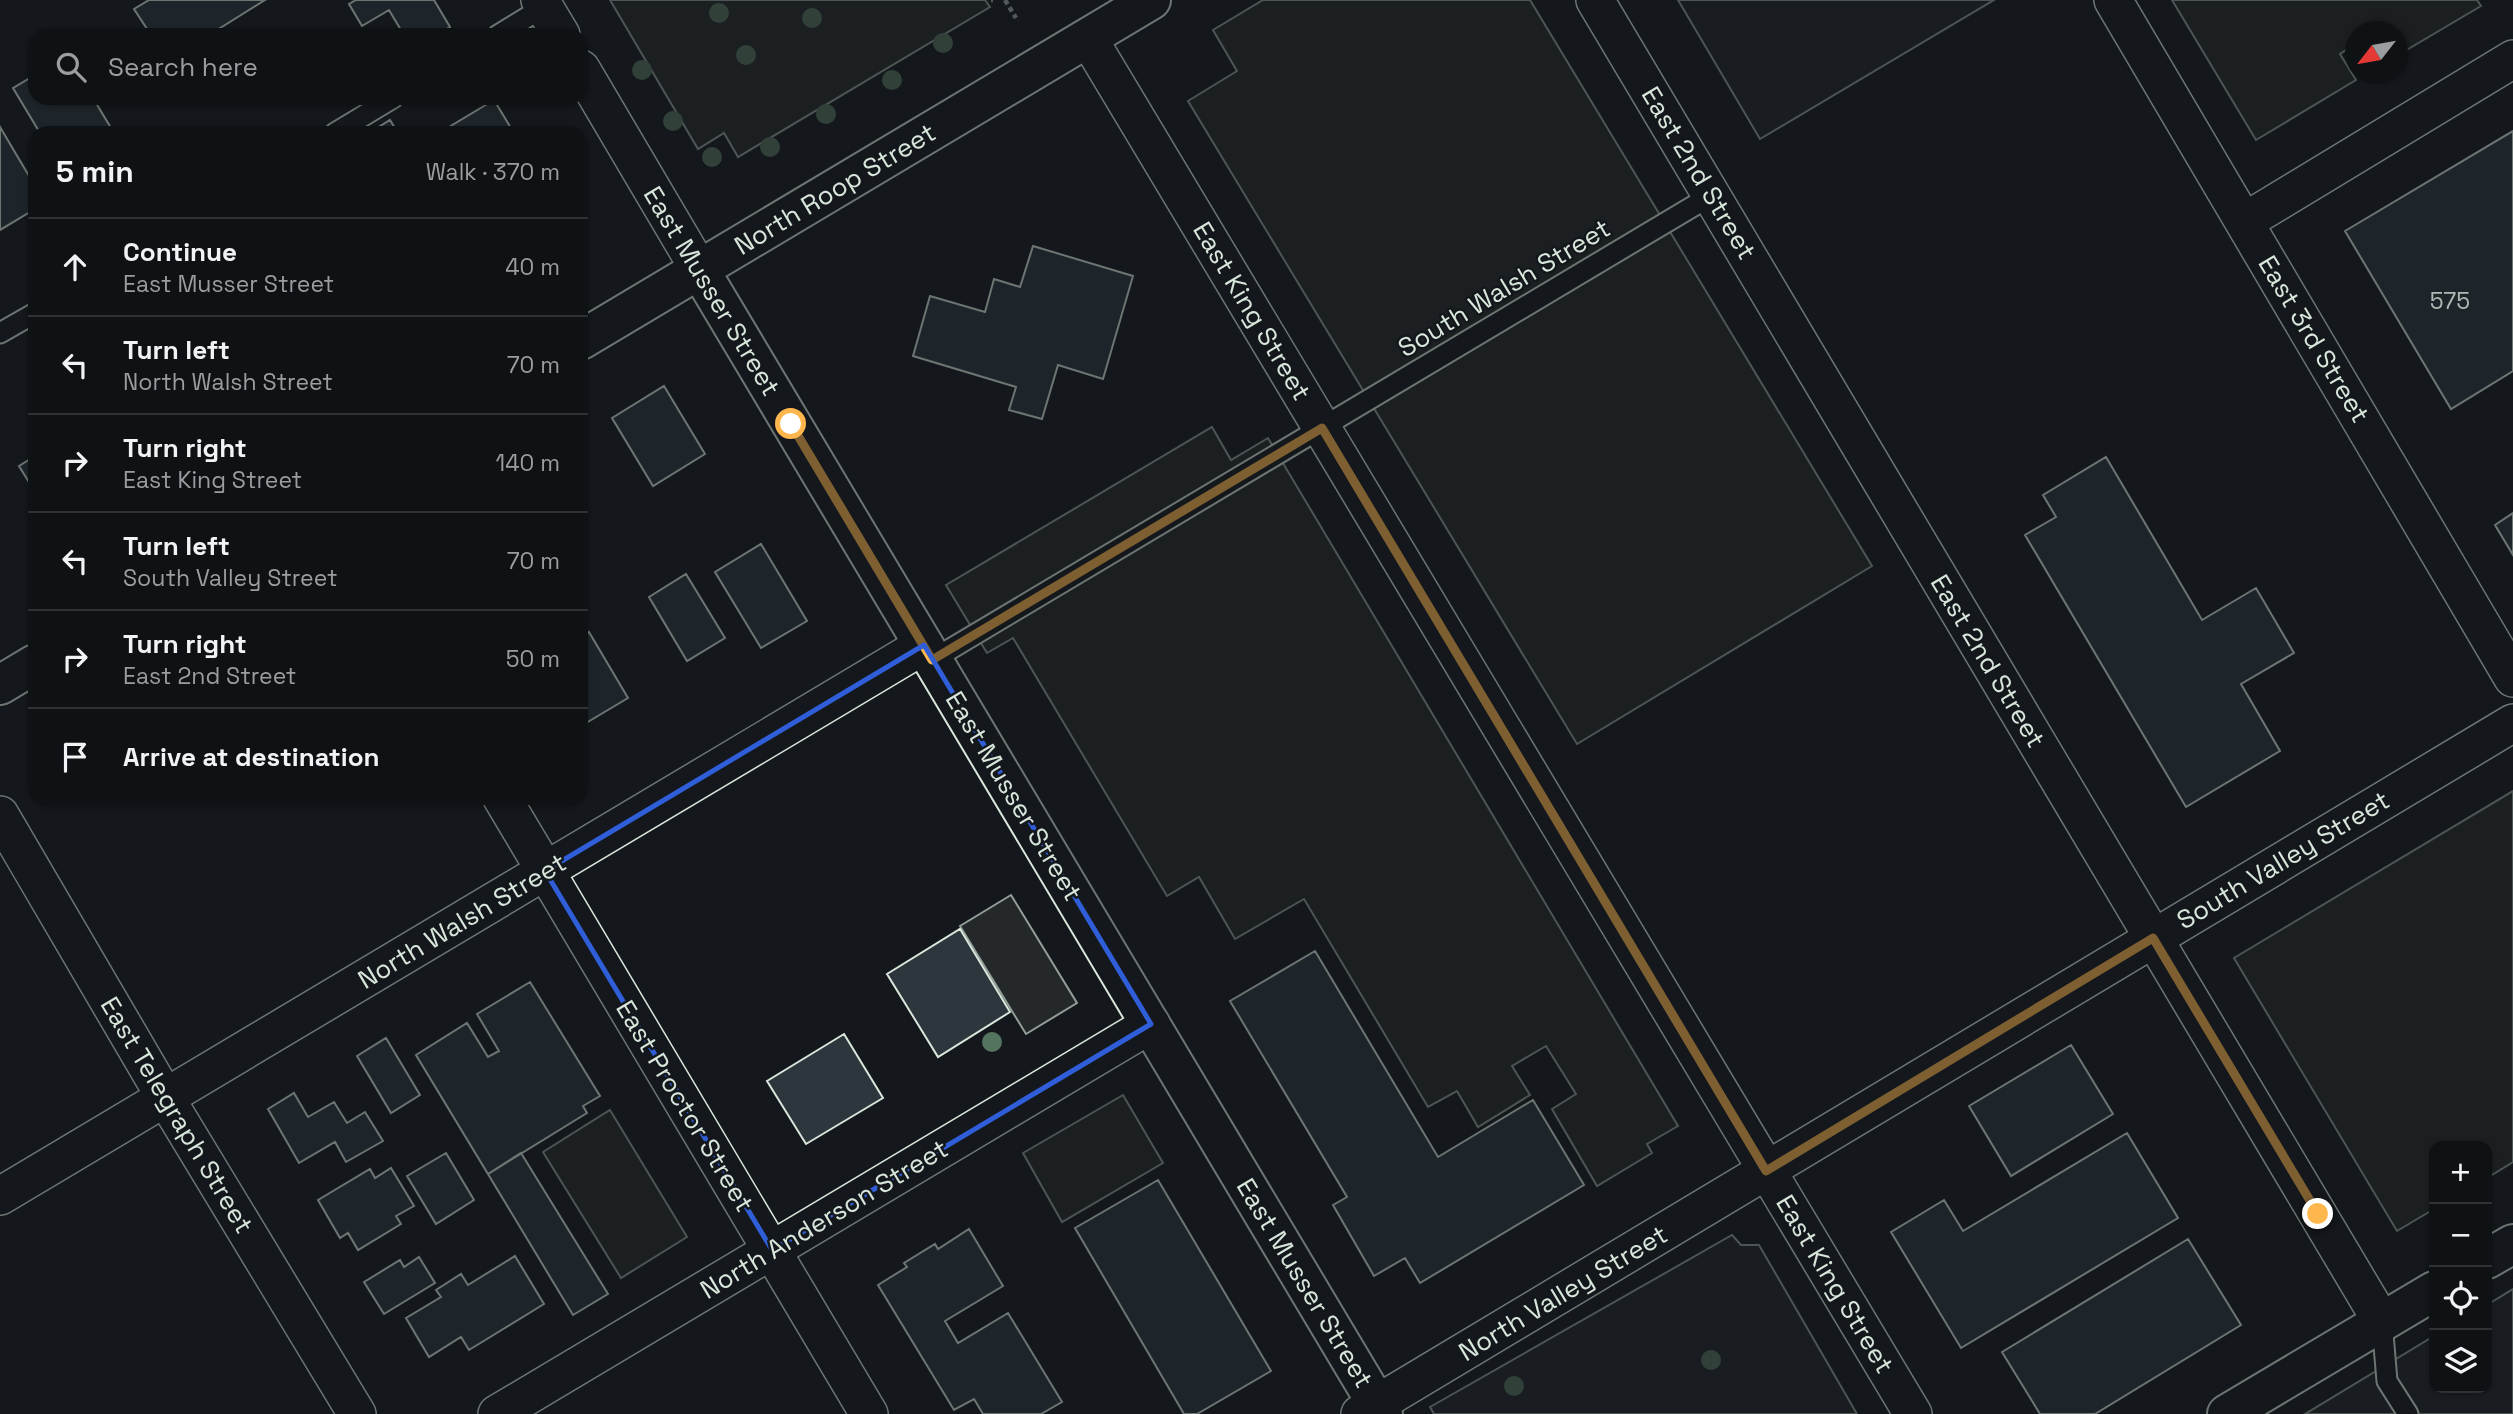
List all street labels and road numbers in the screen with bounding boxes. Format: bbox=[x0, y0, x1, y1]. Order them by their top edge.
street label: East 2nd Street bbox=[1634, 80, 1764, 266]
street label: North Roop Street bbox=[728, 115, 942, 263]
street label: East Musser Street bbox=[636, 180, 788, 402]
street label: South Walsh Street bbox=[1392, 211, 1616, 365]
street label: East King Street bbox=[1185, 215, 1319, 407]
street label: East 3rd Street bbox=[2251, 249, 2377, 429]
street label: East 2nd Street bbox=[1923, 568, 2053, 754]
street label: East Musser Street bbox=[938, 685, 1090, 907]
street label: South Valley Street bbox=[2170, 783, 2396, 937]
street label: North Walsh Street bbox=[352, 845, 572, 997]
street label: East Telegraph Street bbox=[93, 990, 261, 1240]
street label: East Proctor Street bbox=[608, 994, 762, 1218]
street label: North Anderson Street bbox=[694, 1131, 954, 1307]
street label: East Musser Street bbox=[1229, 1172, 1381, 1394]
street label: East King Street bbox=[1768, 1188, 1902, 1380]
street label: North Valley Street bbox=[1452, 1217, 1674, 1369]

